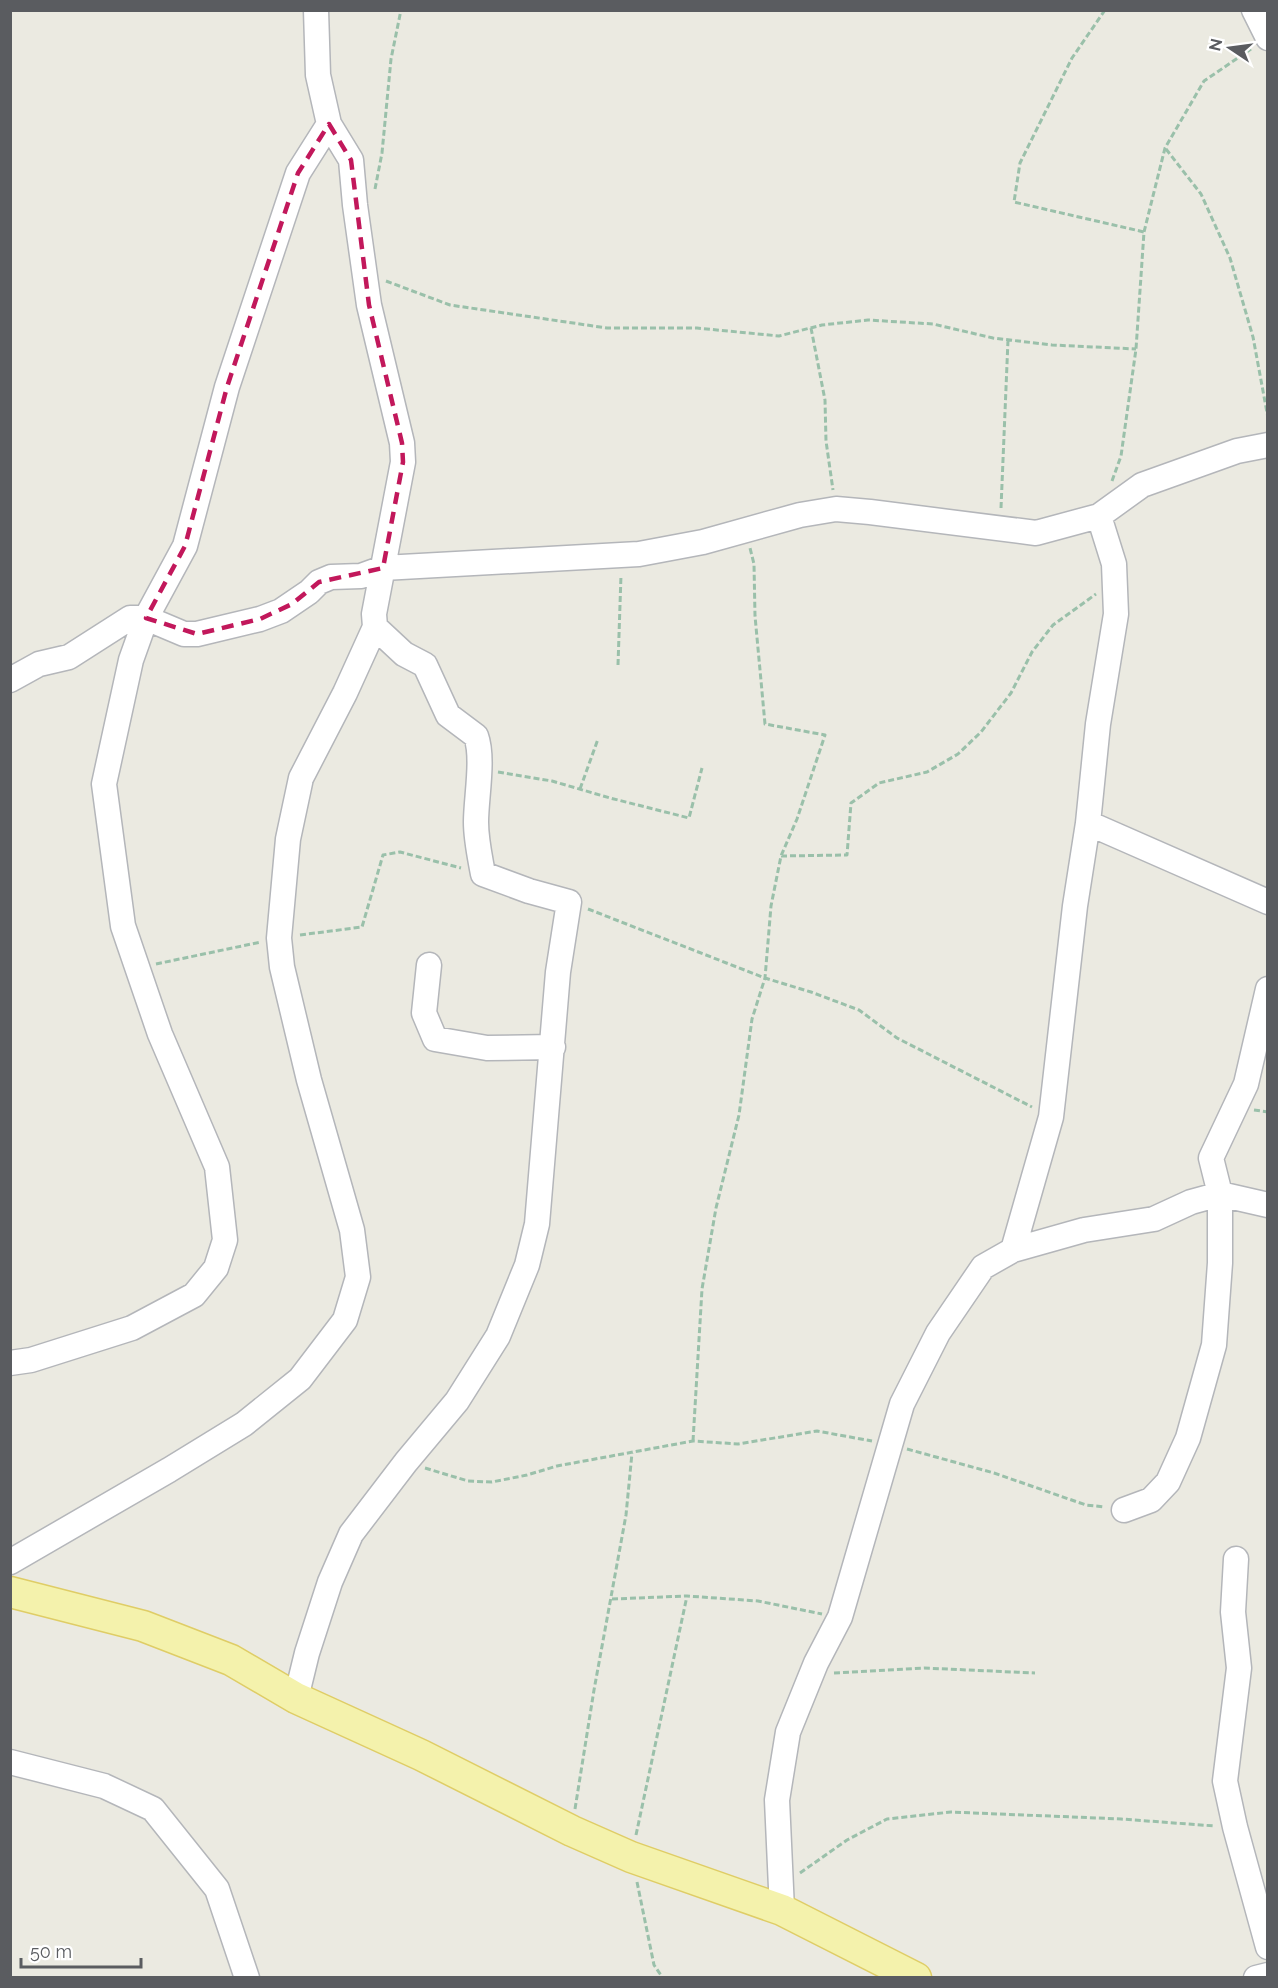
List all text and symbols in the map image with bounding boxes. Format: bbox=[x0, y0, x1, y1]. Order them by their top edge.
north arrow bbox=[1200, 18, 1260, 78]
text: N bbox=[1205, 37, 1227, 53]
scale bar bbox=[21, 1931, 141, 1969]
text: 50 m bbox=[30, 1941, 72, 1962]

